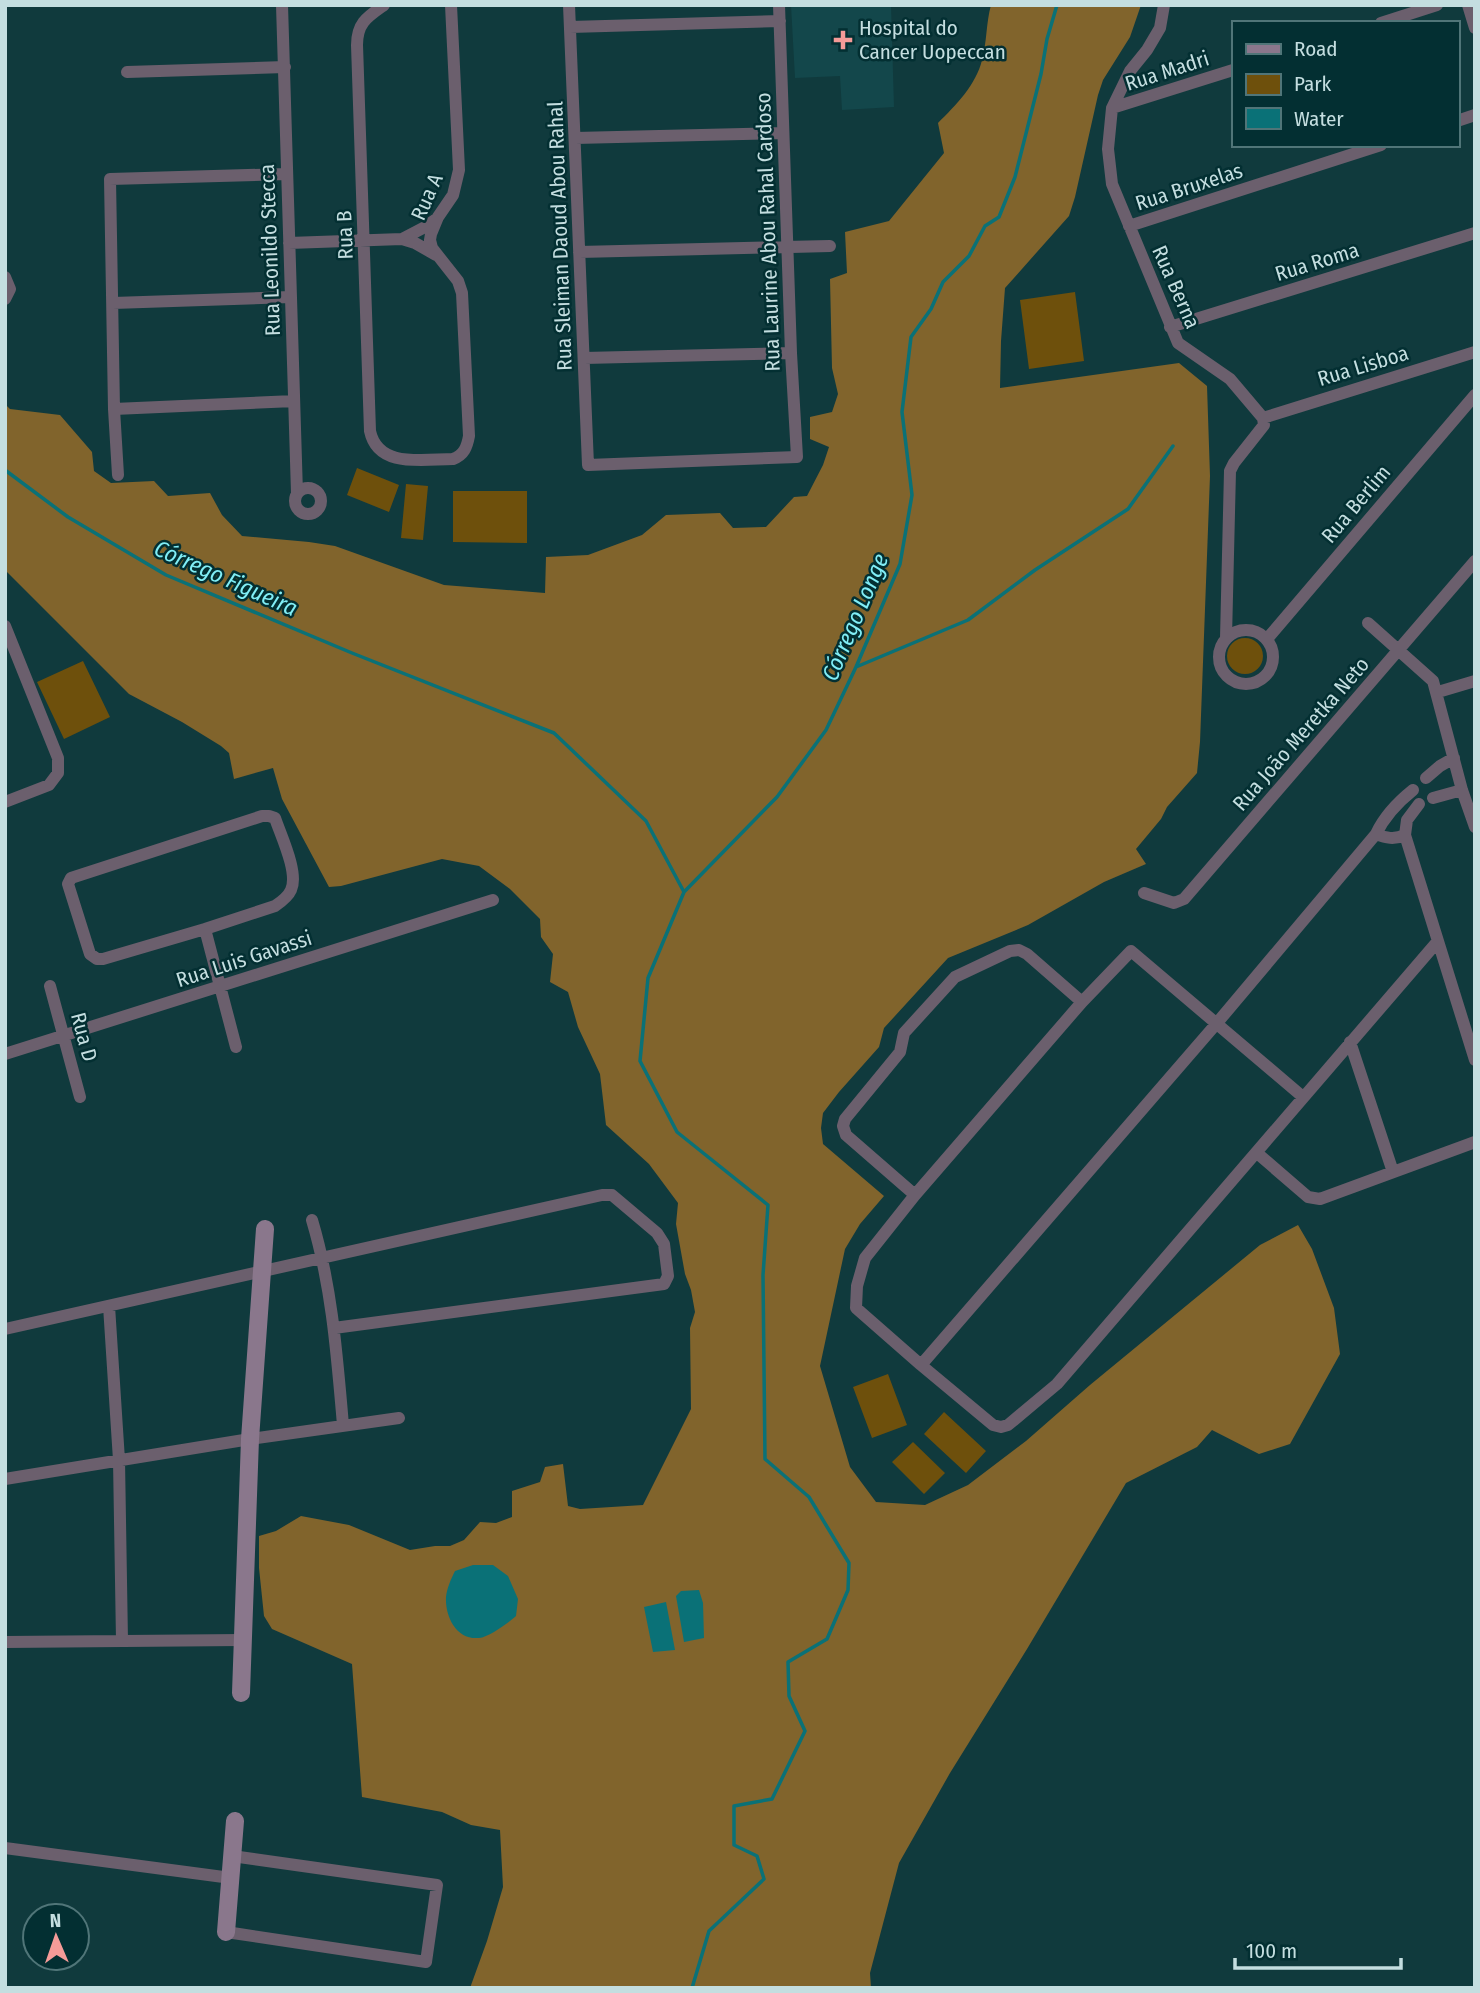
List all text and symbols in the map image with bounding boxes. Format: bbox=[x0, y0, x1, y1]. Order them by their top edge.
place label: Hospital do Cancer Uopeccan bbox=[859, 15, 1006, 65]
legend bbox=[1232, 21, 1459, 147]
marker: Hospital do Cancer Uopeccan bbox=[833, 30, 853, 50]
text: Road bbox=[1294, 36, 1338, 62]
street label: Rua Madri bbox=[1122, 45, 1212, 97]
text: Park bbox=[1294, 71, 1332, 97]
street label: Rua Laurine Abou Rahal Cardoso bbox=[750, 92, 786, 372]
street label: Rua Sleiman Daoud Abou Rahal bbox=[542, 100, 578, 371]
text: Water bbox=[1294, 106, 1344, 132]
street label: Rua Bruxelas bbox=[1132, 157, 1246, 217]
street label: Rua Leonildo Stecca bbox=[254, 164, 286, 336]
street label: Rua A bbox=[405, 169, 449, 225]
street label: Rua B bbox=[331, 210, 359, 260]
street label: Rua Roma bbox=[1272, 237, 1362, 287]
street label: Rua Berna bbox=[1146, 241, 1206, 333]
street label: Rua Lisboa bbox=[1314, 340, 1412, 392]
street label: Rua Berlim bbox=[1316, 460, 1396, 548]
water label: Córrego Figueira bbox=[150, 534, 302, 622]
water label: Córrego Longe bbox=[816, 549, 894, 685]
street label: Rua João Meretka Neto bbox=[1227, 652, 1375, 816]
street label: Rua Luis Gavassi bbox=[173, 925, 315, 993]
street label: Rua D bbox=[65, 1010, 103, 1064]
north arrow bbox=[21, 1902, 91, 1972]
text: N bbox=[49, 1909, 62, 1932]
scale bar bbox=[1235, 1926, 1401, 1970]
text: 100 m bbox=[1246, 1938, 1297, 1964]

